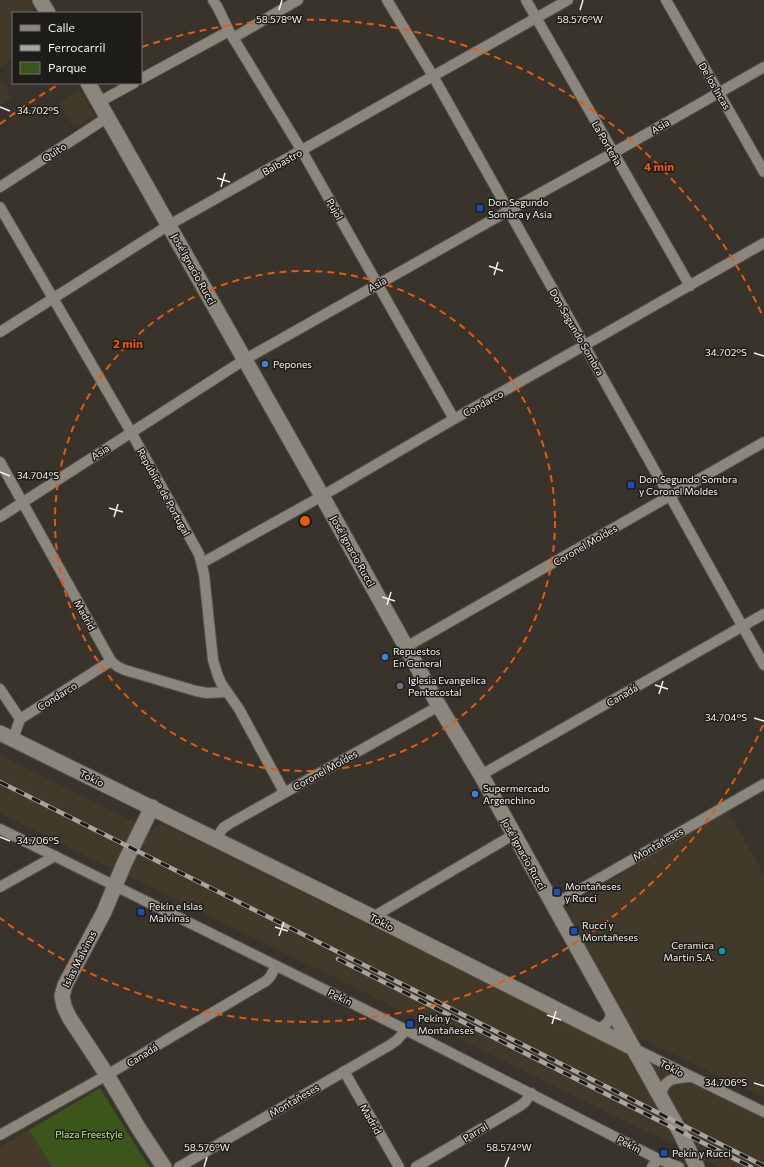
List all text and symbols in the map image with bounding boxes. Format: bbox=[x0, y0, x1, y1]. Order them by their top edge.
legend bbox=[12, 12, 142, 84]
text: 58.578°W bbox=[256, 13, 302, 25]
text: 58.576°W bbox=[557, 13, 603, 25]
text: Calle bbox=[48, 20, 75, 34]
text: Ferrocarril bbox=[48, 40, 105, 54]
text: Parque bbox=[48, 60, 86, 74]
street label: De los Incas bbox=[697, 60, 734, 112]
text: 34.702°S bbox=[17, 104, 59, 116]
street label: Asia bbox=[649, 116, 671, 136]
street label: La Porteña bbox=[589, 119, 625, 167]
street label: Quito bbox=[40, 140, 68, 164]
street label: Balbastro bbox=[260, 146, 304, 178]
text: 4 min bbox=[644, 159, 674, 173]
street label: Pujol bbox=[324, 196, 346, 222]
place label: Don Segundo Sombra y Asia bbox=[488, 196, 552, 220]
marker: Don Segundo Sombra y Asia bbox=[475, 203, 485, 213]
street label: José Ignacio Rucci bbox=[169, 231, 219, 307]
street label: Asia bbox=[366, 274, 388, 294]
street label: Don Segundo Sombra bbox=[547, 287, 607, 377]
text: 2 min bbox=[113, 336, 143, 350]
text: 34.702°S bbox=[705, 346, 747, 358]
place label: Pepones bbox=[273, 358, 312, 370]
marker: Pepones bbox=[260, 359, 270, 369]
street label: Condarco bbox=[461, 387, 505, 419]
street label: Asia bbox=[89, 442, 111, 462]
street label: República de Portugal bbox=[135, 446, 193, 538]
text: 34.704°S bbox=[17, 469, 59, 481]
place label: Don Segundo Sombra y Coronel Moldes bbox=[639, 473, 737, 497]
marker: Don Segundo Sombra y Coronel Moldes bbox=[626, 480, 636, 490]
street label: José Ignacio Rucci bbox=[328, 513, 378, 589]
centre of rings bbox=[298, 514, 312, 528]
street label: Coronel Moldes bbox=[551, 522, 619, 568]
street label: Madrid bbox=[72, 598, 98, 632]
place label: Repuestos En General bbox=[393, 645, 442, 669]
marker: Repuestos En General bbox=[380, 652, 390, 662]
place label: Iglesia Evangelica Pentecostal bbox=[408, 674, 486, 698]
street label: Condarco bbox=[35, 679, 79, 713]
marker: Iglesia Evangelica Pentecostal bbox=[395, 681, 405, 691]
street label: Canadá bbox=[604, 681, 640, 709]
text: 34.704°S bbox=[705, 711, 747, 723]
street label: Coronel Moldes bbox=[291, 747, 360, 793]
street label: Tokio bbox=[78, 767, 106, 789]
place label: Supermercado Argenchino bbox=[483, 782, 549, 806]
marker: Supermercado Argenchino bbox=[470, 789, 480, 799]
street label: José Ignacio Rucci bbox=[499, 816, 549, 892]
street label: Montañeses bbox=[631, 825, 686, 863]
text: 34.706°S bbox=[17, 834, 59, 846]
place label: Montañeses y Rucci bbox=[565, 880, 621, 904]
marker: Montañeses y Rucci bbox=[552, 887, 562, 897]
place label: Pekín e Islas Malvinas bbox=[149, 900, 203, 924]
marker: Pekín e Islas Malvinas bbox=[136, 907, 146, 917]
street label: Tokio bbox=[368, 911, 396, 933]
place label: Rucci y Montañeses bbox=[582, 919, 638, 943]
marker: Rucci y Montañeses bbox=[569, 926, 579, 936]
street label: Islas Malvinas bbox=[60, 928, 99, 989]
place label: Ceramica Martin S.A. bbox=[663, 939, 714, 963]
marker: Ceramica Martin S.A. bbox=[717, 946, 727, 956]
street label: Pekín bbox=[326, 986, 354, 1008]
place label: Pekín y Montañeses bbox=[418, 1012, 474, 1036]
marker: Pekín y Montañeses bbox=[405, 1019, 415, 1029]
street label: Canadá bbox=[124, 1041, 160, 1069]
street label: Tokio bbox=[658, 1057, 686, 1079]
text: 34.706°S bbox=[705, 1076, 747, 1088]
street label: Montañeses bbox=[267, 1081, 322, 1119]
street label: Madrid bbox=[358, 1102, 385, 1136]
street label: Parral bbox=[460, 1120, 490, 1144]
park label: Plaza Freestyle bbox=[55, 1128, 123, 1140]
street label: Pekín bbox=[615, 1133, 643, 1155]
text: 58.576°W bbox=[184, 1141, 230, 1153]
text: 58.574°W bbox=[486, 1141, 532, 1153]
place label: Pekín y Rucci bbox=[672, 1147, 731, 1159]
marker: Pekín y Rucci bbox=[659, 1148, 669, 1158]

